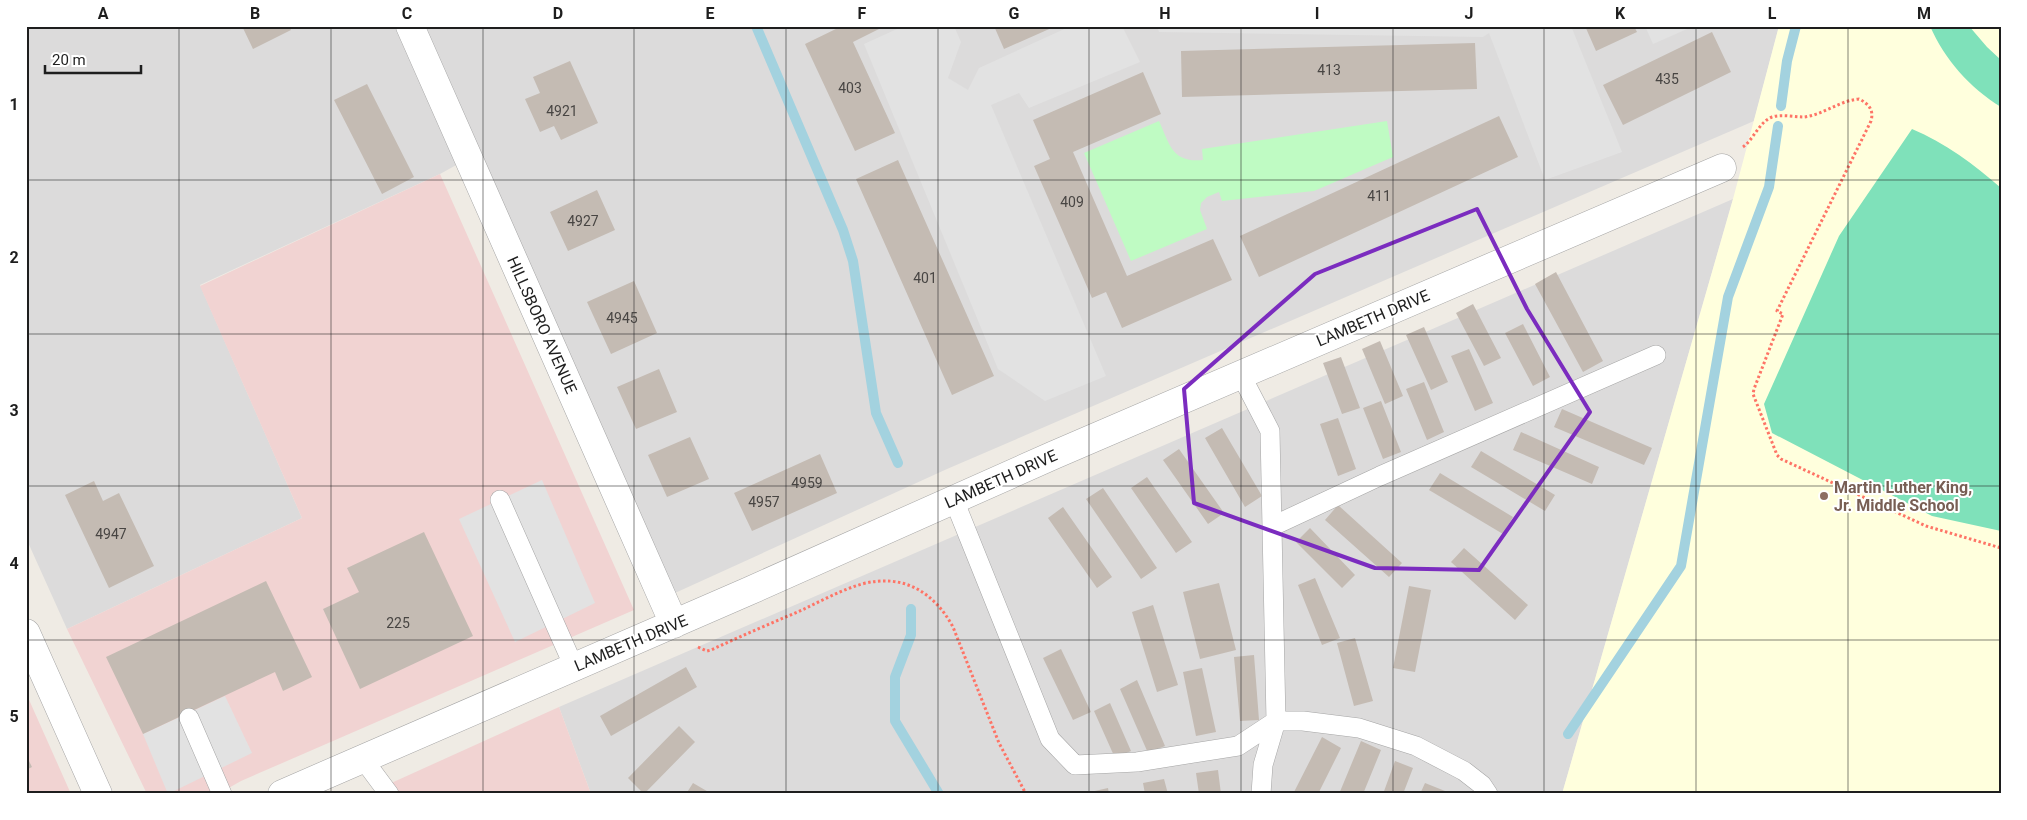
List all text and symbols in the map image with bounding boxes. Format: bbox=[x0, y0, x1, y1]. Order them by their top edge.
text: A bbox=[98, 4, 109, 23]
text: B bbox=[250, 4, 260, 23]
text: C bbox=[402, 4, 412, 23]
text: D bbox=[553, 4, 563, 23]
text: E bbox=[706, 4, 715, 23]
text: F bbox=[858, 4, 867, 23]
text: G bbox=[1009, 4, 1020, 23]
text: H bbox=[1159, 4, 1171, 23]
text: I bbox=[1315, 4, 1319, 23]
text: J bbox=[1465, 4, 1473, 23]
text: K bbox=[1615, 4, 1626, 23]
text: L bbox=[1768, 4, 1777, 23]
text: M bbox=[1917, 4, 1931, 23]
scale bar bbox=[45, 42, 141, 74]
text: 20 m bbox=[52, 51, 86, 69]
house number: 413 bbox=[1317, 62, 1341, 78]
house number: 435 bbox=[1655, 71, 1679, 87]
house number: 403 bbox=[838, 80, 862, 96]
text: 1 bbox=[9, 95, 19, 114]
house number: 4921 bbox=[546, 103, 578, 119]
house number: 411 bbox=[1367, 188, 1391, 204]
house number: 409 bbox=[1060, 194, 1084, 210]
house number: 4927 bbox=[567, 213, 599, 229]
text: 2 bbox=[9, 248, 19, 267]
street label: HILLSBORO AVENUE bbox=[503, 253, 581, 397]
house number: 401 bbox=[913, 270, 937, 286]
street label: LAMBETH DRIVE bbox=[1313, 286, 1433, 350]
house number: 4945 bbox=[606, 310, 638, 326]
text: 3 bbox=[9, 401, 19, 420]
street label: LAMBETH DRIVE bbox=[942, 446, 1060, 512]
house number: 4959 bbox=[791, 475, 823, 491]
place label: Martin Luther King, Jr. Middle School bbox=[1834, 478, 1972, 515]
marker: Martin Luther King, Jr. Middle School bbox=[1818, 490, 1830, 502]
house number: 4957 bbox=[748, 494, 780, 510]
house number: 4947 bbox=[95, 526, 127, 542]
text: 4 bbox=[9, 554, 19, 573]
street label: LAMBETH DRIVE bbox=[571, 611, 691, 675]
house number: 225 bbox=[386, 615, 410, 631]
text: 5 bbox=[9, 707, 19, 726]

